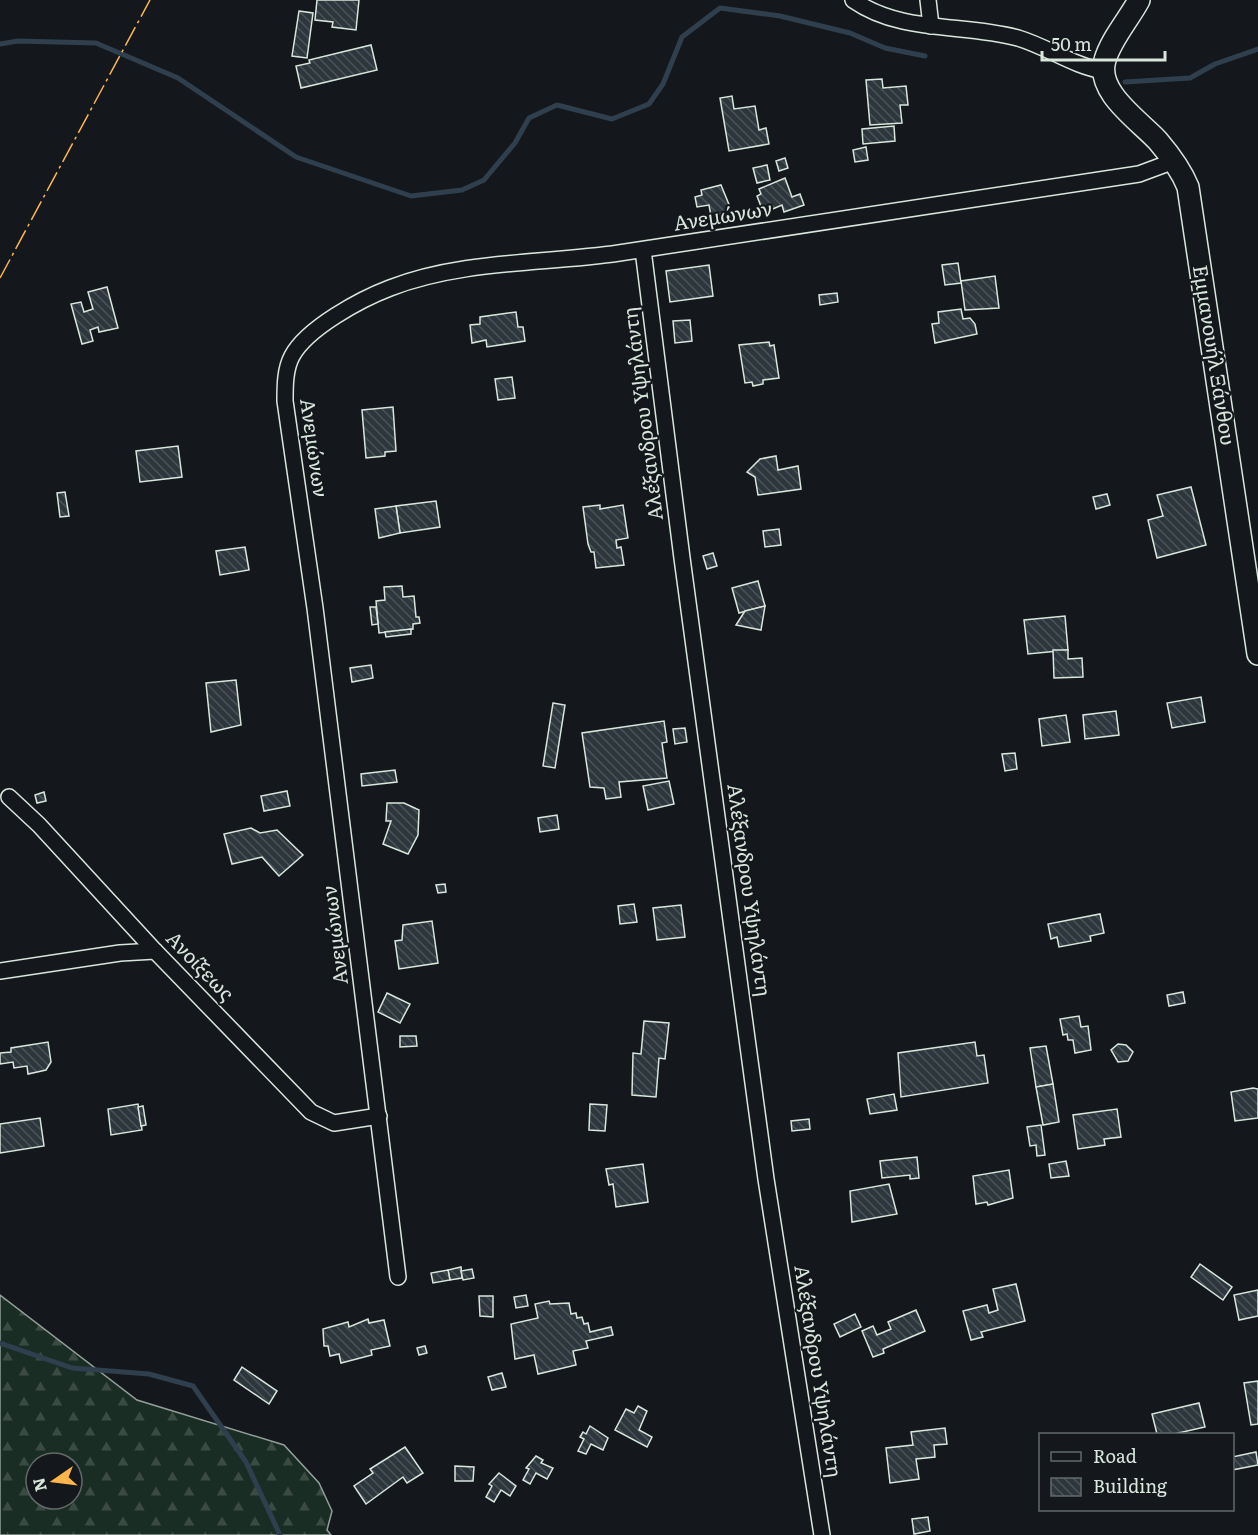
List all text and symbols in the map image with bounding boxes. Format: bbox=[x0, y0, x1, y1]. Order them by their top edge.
scale bar bbox=[1042, 24, 1165, 62]
text: 50 m bbox=[1051, 30, 1092, 57]
street label: Ανεμώνων bbox=[671, 191, 774, 237]
street label: Εμμανουήλ Ξάνθου bbox=[1187, 262, 1245, 447]
street label: Αλέξανδρου Υψηλάντη bbox=[613, 306, 669, 523]
street label: Ανεμώνων bbox=[294, 396, 338, 499]
street label: Αλέξανδρου Υψηλάντη bbox=[721, 781, 781, 998]
street label: Ανεμώνων bbox=[312, 884, 354, 987]
street label: Ανοίξεως bbox=[160, 923, 242, 1006]
street label: Αλέξανδρου Υψηλάντη bbox=[788, 1262, 852, 1479]
legend bbox=[1039, 1433, 1234, 1511]
text: Road bbox=[1093, 1442, 1137, 1469]
north arrow bbox=[24, 1451, 84, 1511]
text: Building bbox=[1093, 1472, 1168, 1499]
text: N bbox=[25, 1475, 52, 1494]

